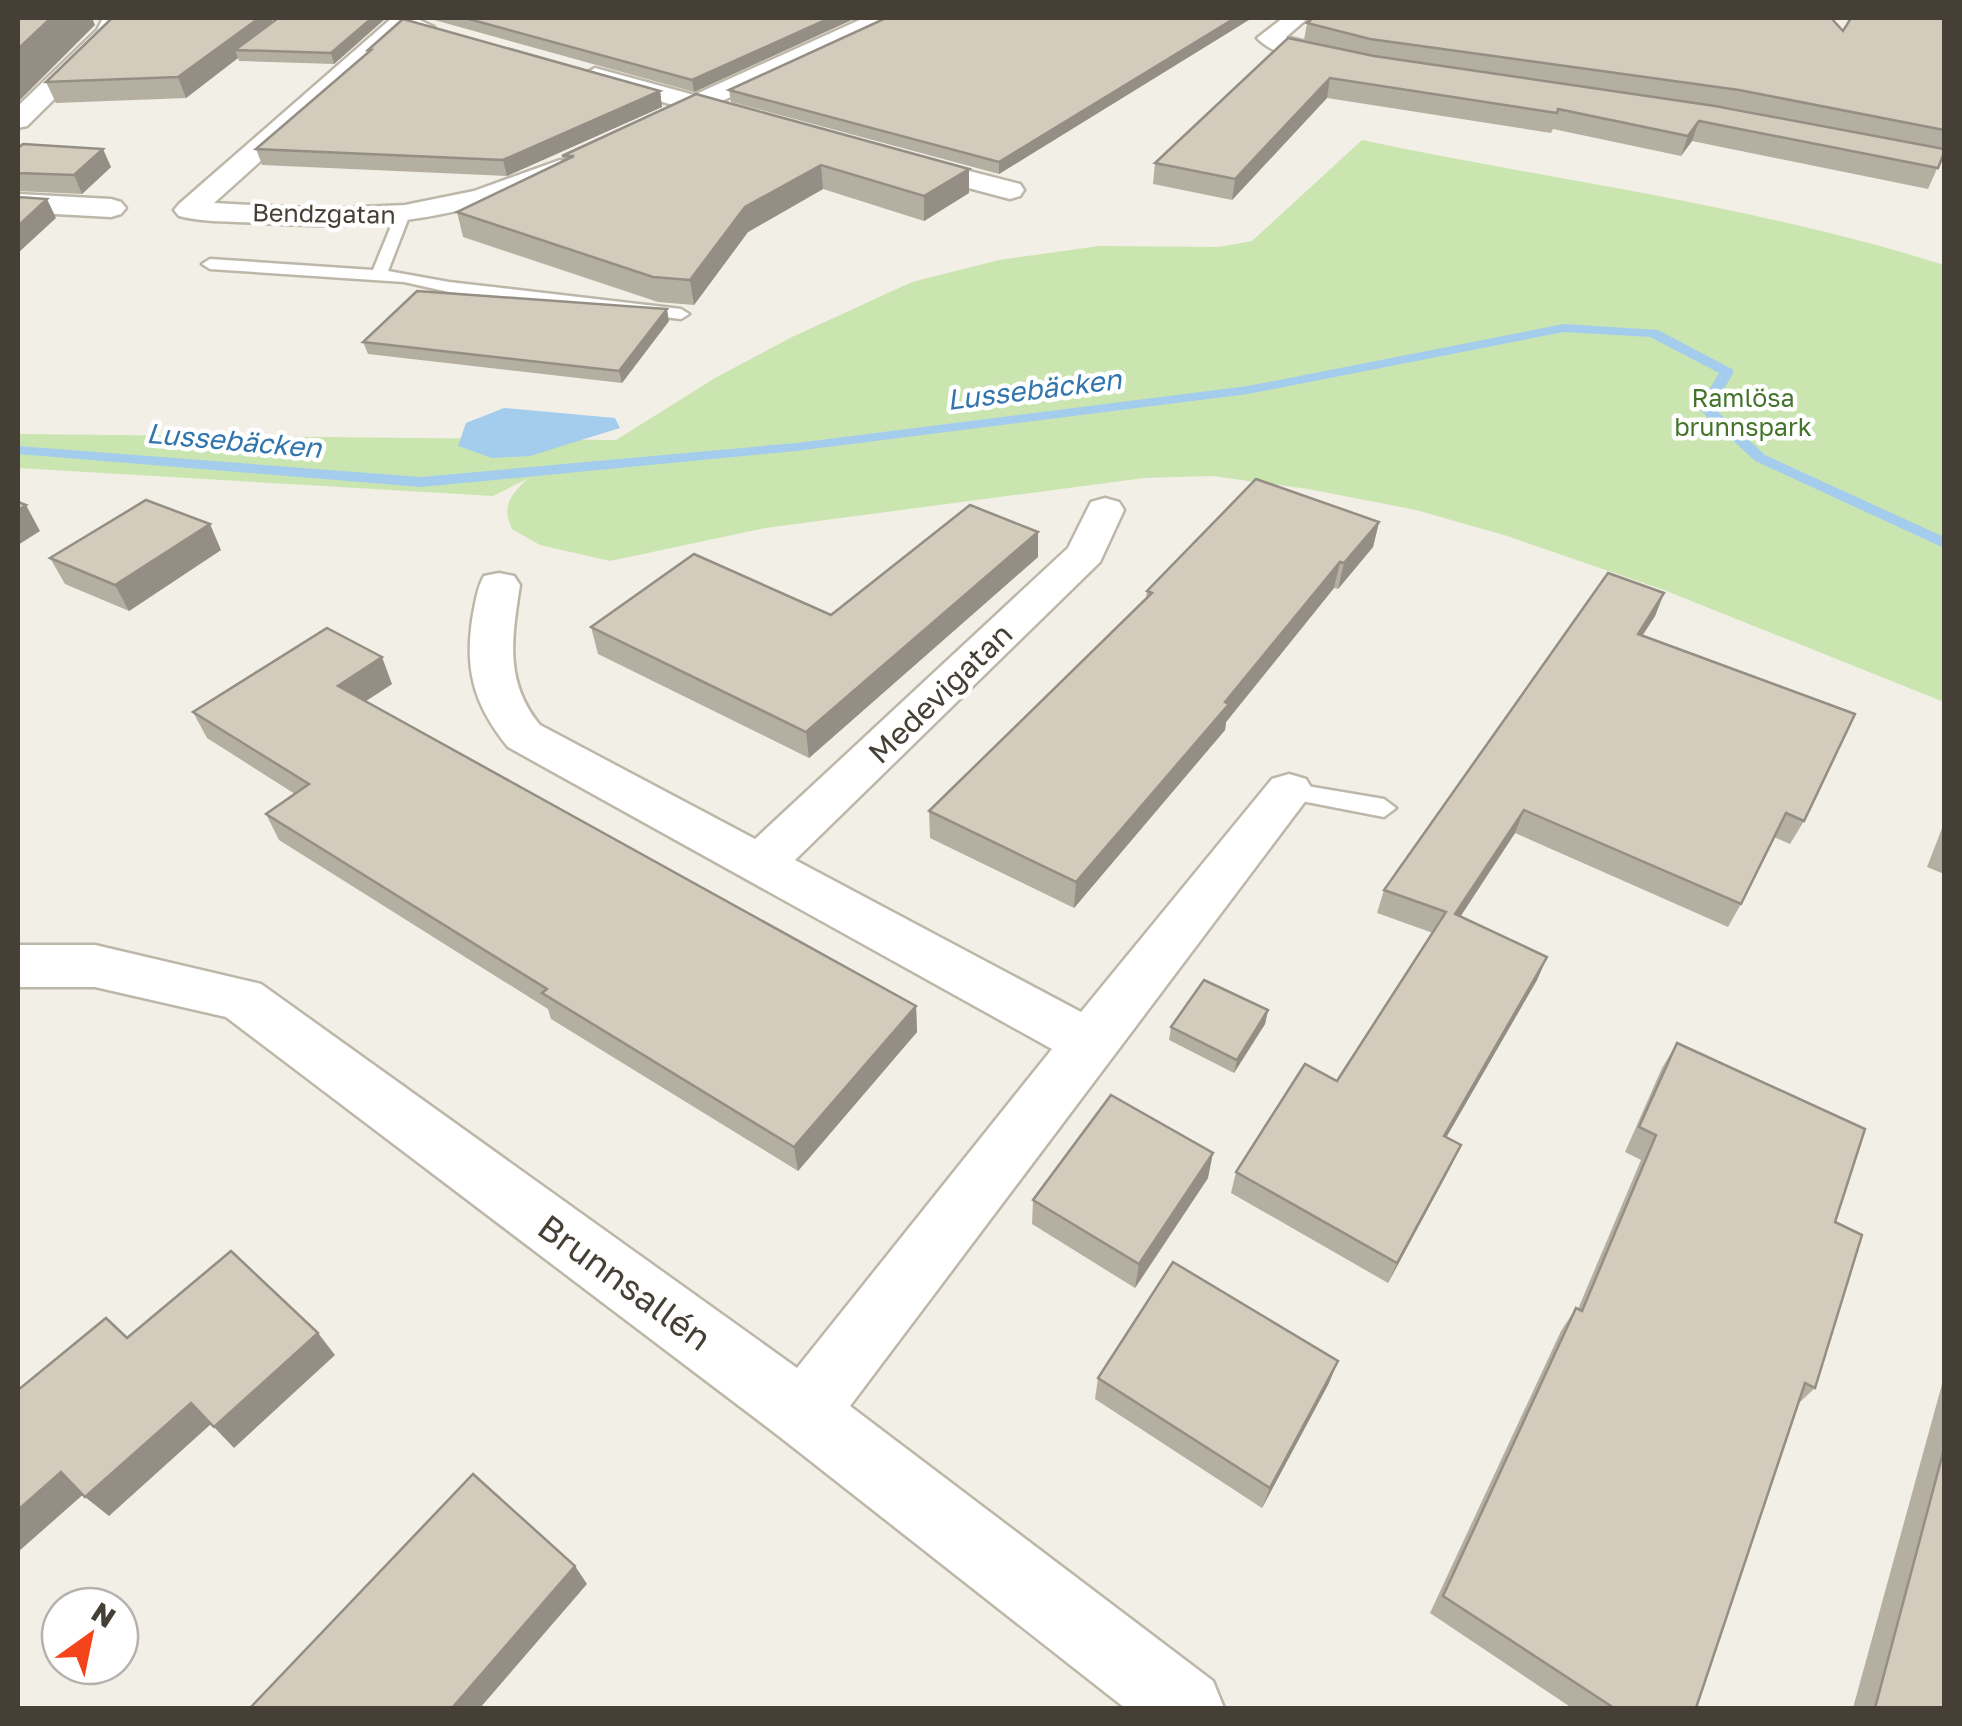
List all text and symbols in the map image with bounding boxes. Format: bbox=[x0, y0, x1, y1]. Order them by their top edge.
street label: Bendzgatan bbox=[252, 196, 396, 230]
water label: Lussebäcken bbox=[945, 362, 1125, 416]
park label: Ramlösa brunnspark bbox=[1674, 382, 1812, 442]
water label: Lussebäcken bbox=[145, 416, 325, 464]
street label: Medevigatan bbox=[861, 616, 1019, 770]
street label: Brunnsallén bbox=[530, 1205, 720, 1359]
north arrow bbox=[40, 1586, 140, 1686]
text: N bbox=[86, 1595, 122, 1634]

